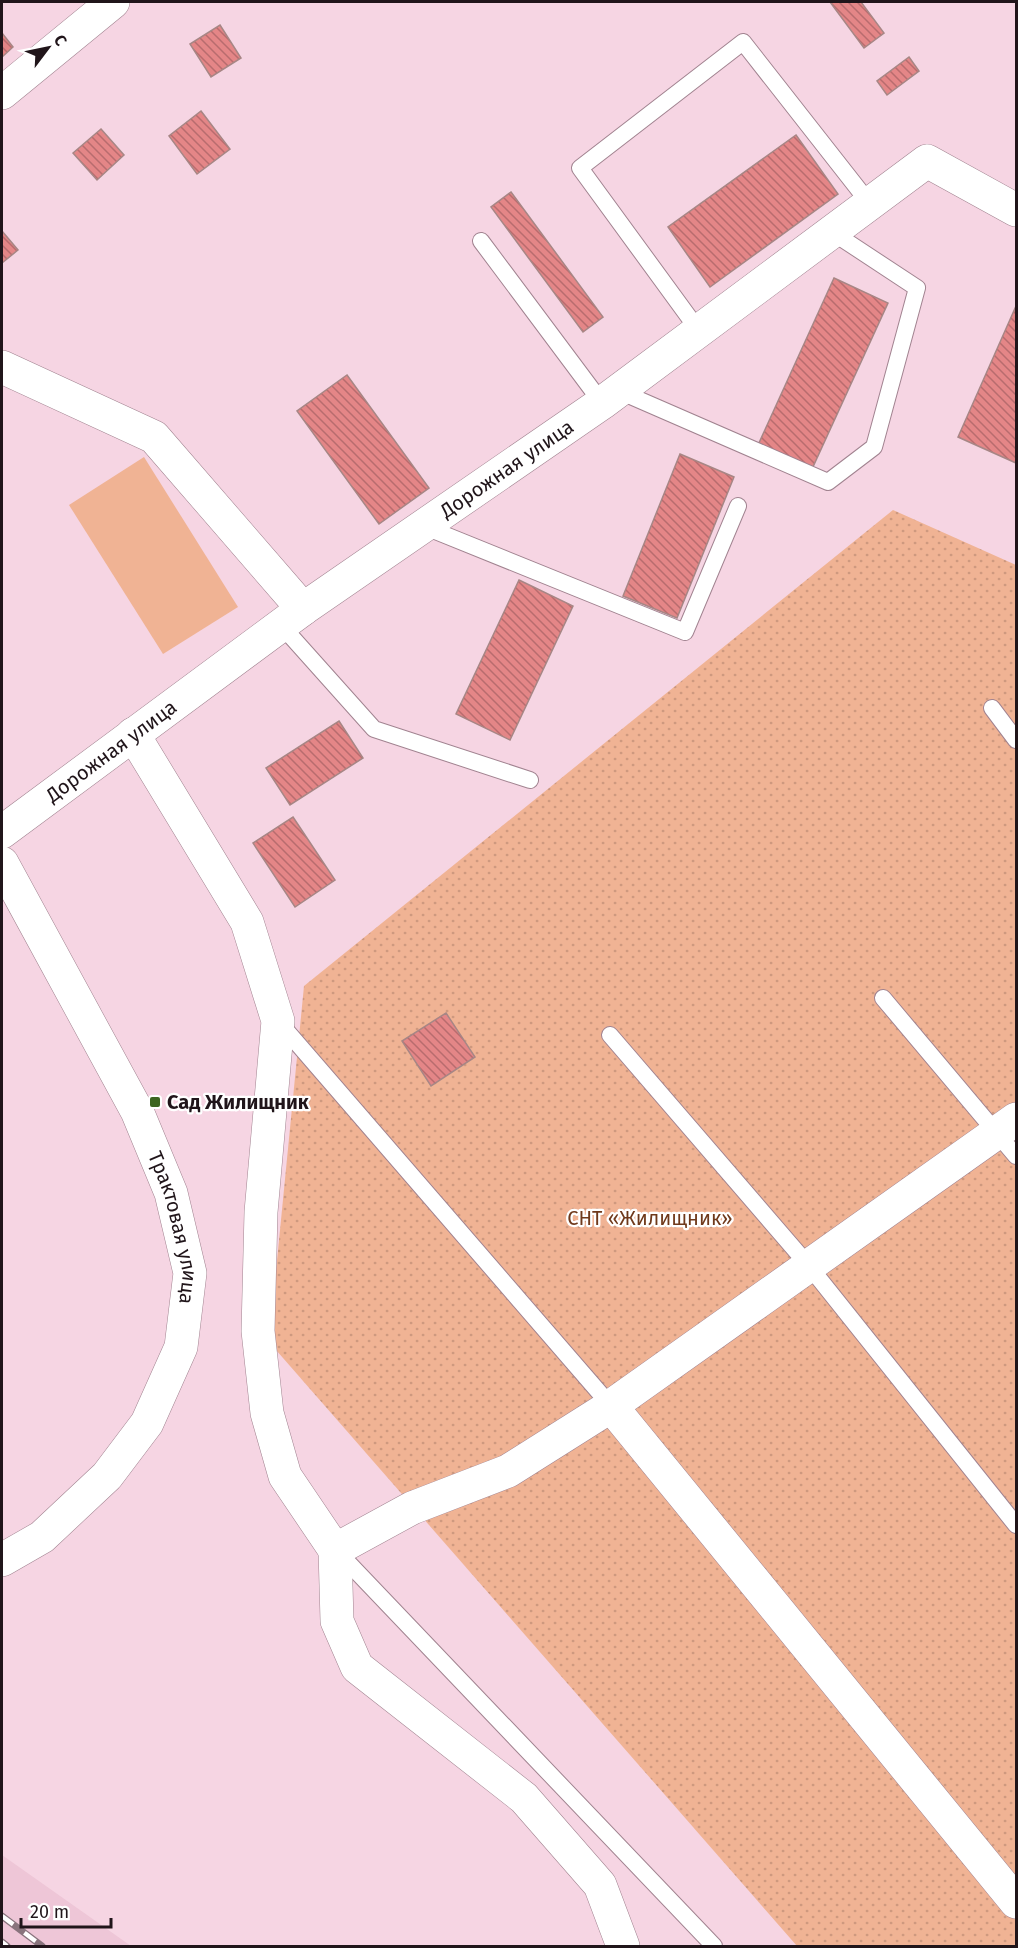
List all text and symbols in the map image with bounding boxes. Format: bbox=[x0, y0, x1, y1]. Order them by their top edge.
north arrow bbox=[18, 18, 78, 78]
text: С bbox=[50, 31, 71, 50]
street label: Дорожная улица bbox=[435, 414, 578, 524]
street label: Дорожная улица bbox=[40, 695, 181, 808]
place label: Сад Жилищник bbox=[167, 1090, 310, 1114]
marker: Сад Жилищник bbox=[148, 1095, 162, 1109]
street label: Трактовая улица bbox=[143, 1148, 202, 1306]
park label: СНТ «Жилищник» bbox=[567, 1206, 733, 1230]
scale bar bbox=[21, 1891, 111, 1929]
text: 20 m bbox=[30, 1901, 69, 1923]

